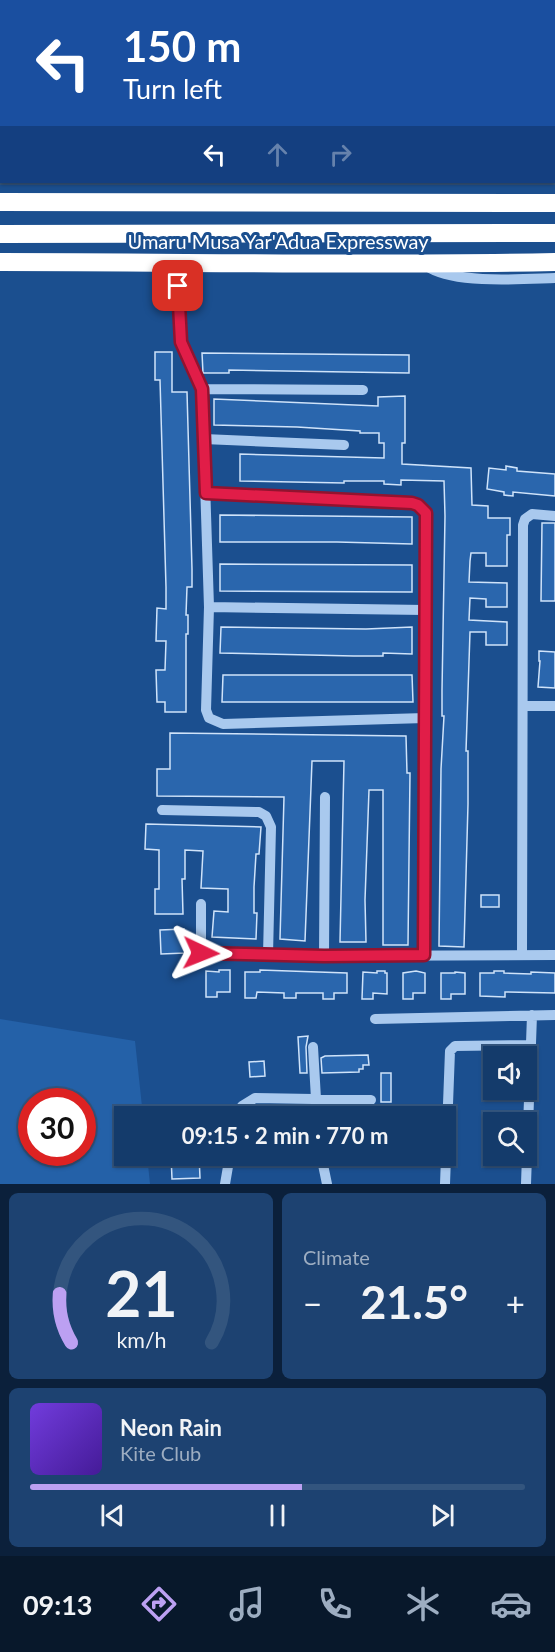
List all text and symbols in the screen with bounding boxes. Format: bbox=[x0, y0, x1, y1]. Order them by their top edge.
text: 150 m bbox=[123, 21, 241, 71]
icon: left bbox=[24, 24, 102, 102]
text: Turn left bbox=[123, 72, 222, 105]
icon: left bbox=[198, 138, 231, 171]
icon: ahead bbox=[261, 138, 294, 171]
icon: right bbox=[324, 138, 357, 171]
street label: Umaru Musa Yar'Adua Expressway bbox=[127, 229, 429, 253]
pin bbox=[152, 260, 203, 311]
icon: arrive bbox=[161, 269, 194, 302]
position arrow bbox=[169, 921, 233, 985]
map controls bbox=[483, 1046, 537, 1166]
button: sound bbox=[483, 1046, 537, 1100]
speed limit sign: 30 bbox=[18, 1088, 96, 1166]
button: search bbox=[483, 1112, 537, 1166]
text: 09:15 · 2 min · 770 m bbox=[182, 1122, 388, 1149]
text: Climate bbox=[303, 1245, 370, 1269]
text: 21 bbox=[105, 1255, 177, 1330]
text: 21.5° bbox=[360, 1275, 468, 1329]
text: − bbox=[303, 1283, 322, 1323]
text: + bbox=[506, 1283, 525, 1323]
text: km/h bbox=[116, 1327, 166, 1353]
text: Neon Rain bbox=[120, 1414, 222, 1441]
text: Kite Club bbox=[120, 1441, 201, 1465]
icon: previous bbox=[96, 1499, 129, 1532]
icon: pause bbox=[261, 1499, 294, 1532]
icon: next bbox=[426, 1499, 459, 1532]
icon: directions bbox=[138, 1583, 180, 1625]
icon: music bbox=[226, 1583, 268, 1625]
icon: phone bbox=[314, 1583, 356, 1625]
icon: climate bbox=[402, 1583, 444, 1625]
icon: car bbox=[490, 1583, 532, 1625]
text: 09:13 bbox=[23, 1588, 93, 1621]

